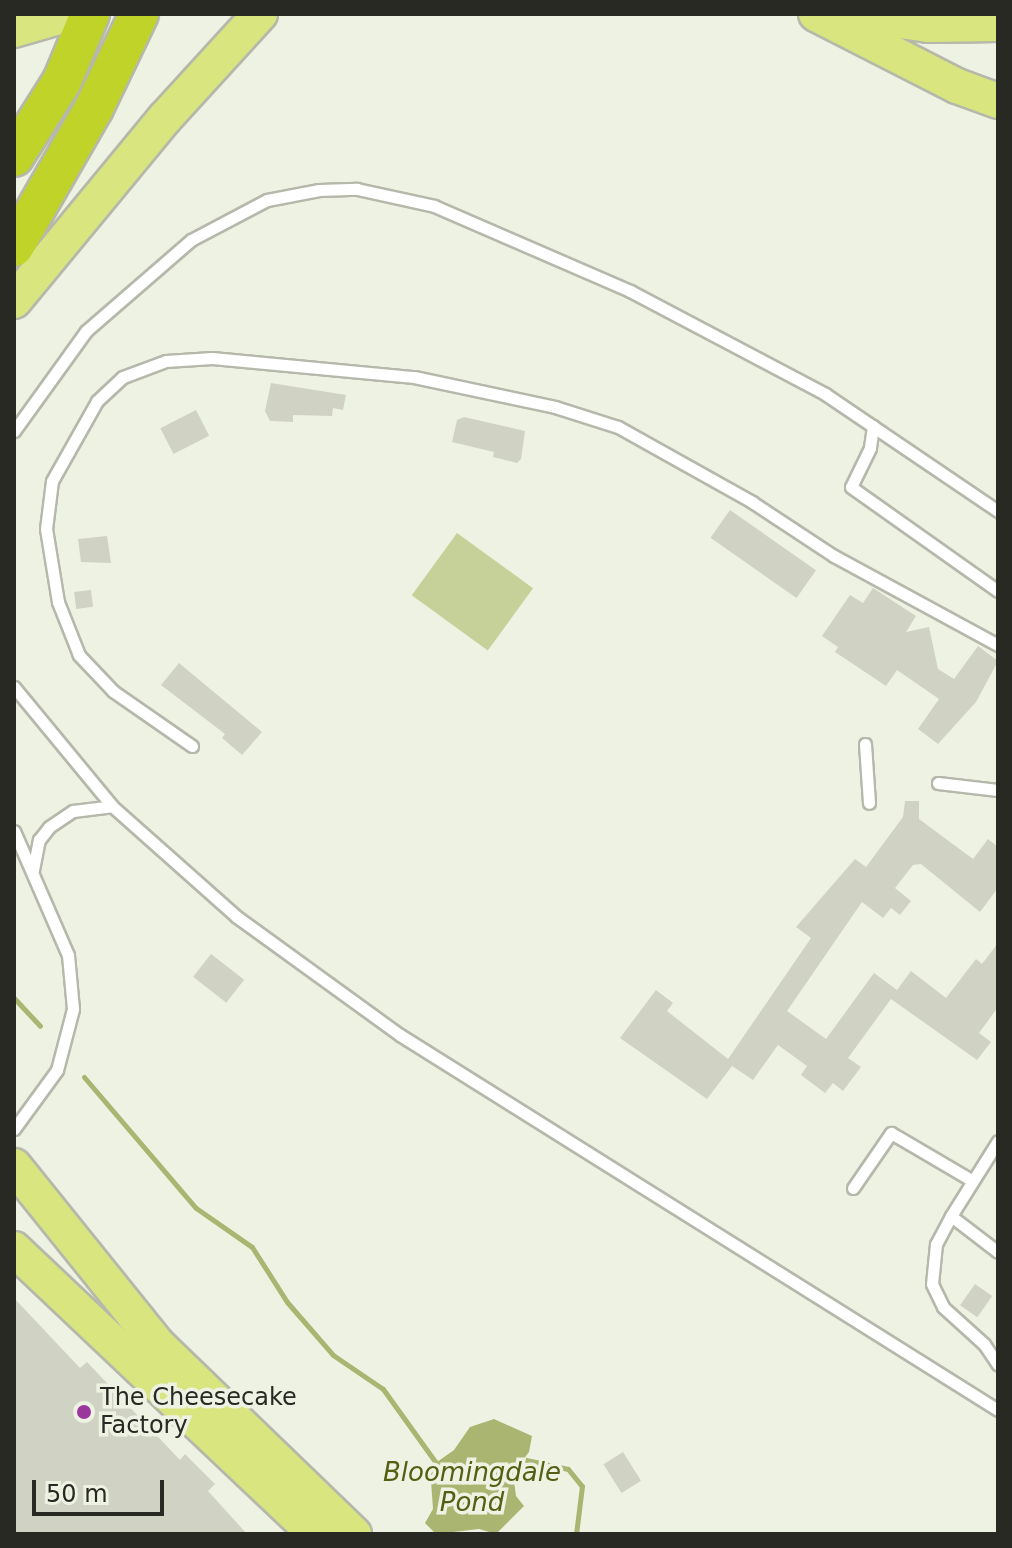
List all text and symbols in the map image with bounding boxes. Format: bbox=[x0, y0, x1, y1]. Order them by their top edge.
place label: The Cheesecake Factory bbox=[100, 1384, 297, 1440]
marker: The Cheesecake Factory bbox=[75, 1403, 93, 1421]
water label: Bloomingdale Pond bbox=[383, 1457, 561, 1518]
scale bar bbox=[36, 1464, 168, 1514]
text: 50 m bbox=[46, 1480, 108, 1508]

